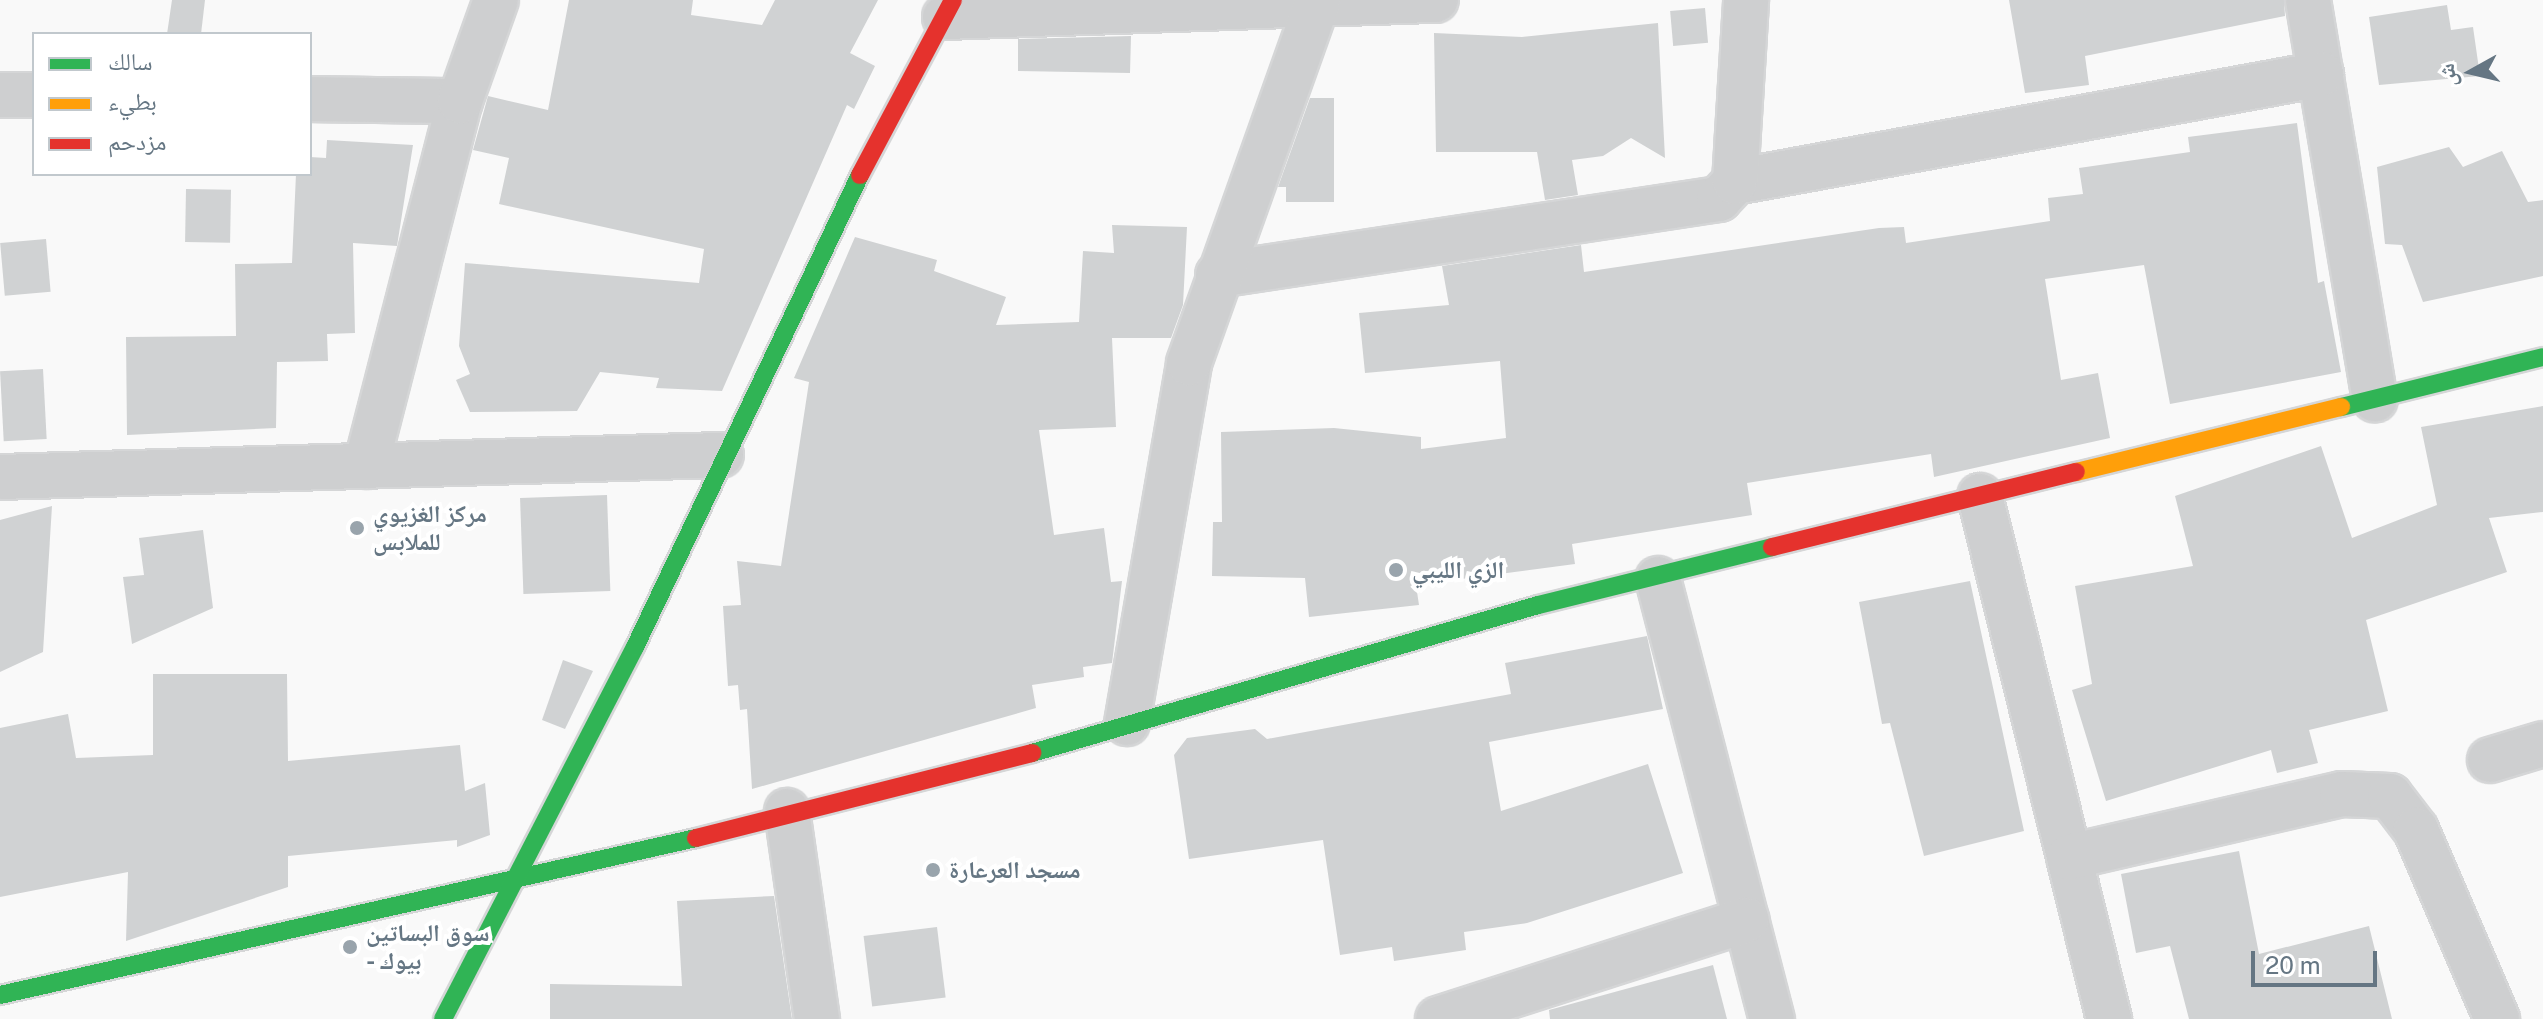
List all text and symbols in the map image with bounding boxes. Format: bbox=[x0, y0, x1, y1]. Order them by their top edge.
legend bbox=[32, 32, 312, 176]
north arrow bbox=[2431, 32, 2511, 112]
text: سالك bbox=[108, 47, 153, 75]
text: ش bbox=[2433, 62, 2462, 89]
text: بطيء bbox=[108, 87, 157, 115]
text: مزدحم bbox=[108, 127, 167, 155]
place label: مركز الغزيوي للملابس bbox=[373, 500, 487, 556]
marker: مركز الغزيوي للملابس bbox=[348, 519, 366, 537]
place label: الزي الليبي bbox=[1412, 556, 1504, 584]
marker: الزي الليبي bbox=[1387, 561, 1405, 579]
place label: مسجد العرعارة bbox=[949, 856, 1081, 884]
marker: مسجد العرعارة bbox=[924, 861, 942, 879]
place label: سوق البساتين - بيوك bbox=[366, 919, 489, 975]
scale bar bbox=[2255, 935, 2381, 985]
marker: سوق البساتين - بيوك bbox=[341, 938, 359, 956]
text: 20 m bbox=[2265, 951, 2321, 979]

